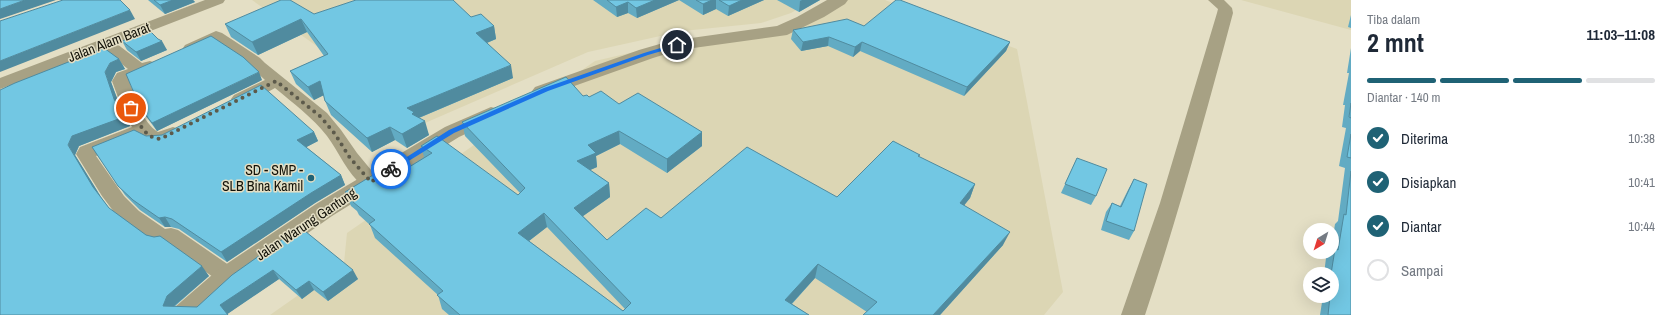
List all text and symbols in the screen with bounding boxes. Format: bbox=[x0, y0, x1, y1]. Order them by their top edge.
text: Tiba dalam bbox=[1367, 11, 1420, 28]
street label: Jalan Alam Barat bbox=[65, 18, 153, 66]
text: 11:03–11:08 bbox=[1587, 24, 1655, 45]
text: 2 mnt bbox=[1367, 25, 1424, 60]
pin bbox=[660, 28, 694, 62]
icon: home bbox=[666, 34, 688, 56]
text: Diantar · 140 m bbox=[1367, 89, 1440, 106]
pin bbox=[114, 91, 148, 125]
icon: bag bbox=[120, 97, 142, 119]
icon: check bbox=[1367, 127, 1389, 149]
text: Diterima bbox=[1401, 128, 1448, 149]
text: 10:38 bbox=[1628, 130, 1655, 147]
courier bbox=[371, 149, 411, 189]
icon: bike bbox=[380, 158, 402, 180]
place label: SD - SMP - SLB Bina Kamil bbox=[222, 161, 303, 195]
icon: check bbox=[1367, 171, 1389, 193]
text: Disiapkan bbox=[1401, 172, 1456, 193]
marker: SD - SMP - SLB Bina Kamil bbox=[306, 173, 316, 183]
text: 10:41 bbox=[1628, 174, 1655, 191]
street label: Jalan Warung Gantung bbox=[252, 183, 360, 264]
icon: check bbox=[1367, 215, 1389, 237]
text: Diantar bbox=[1401, 216, 1441, 237]
text: 10:44 bbox=[1628, 218, 1655, 235]
north arrow bbox=[1303, 223, 1339, 259]
map controls bbox=[1303, 223, 1339, 303]
text: Sampai bbox=[1401, 260, 1443, 281]
button: layers bbox=[1303, 267, 1339, 303]

